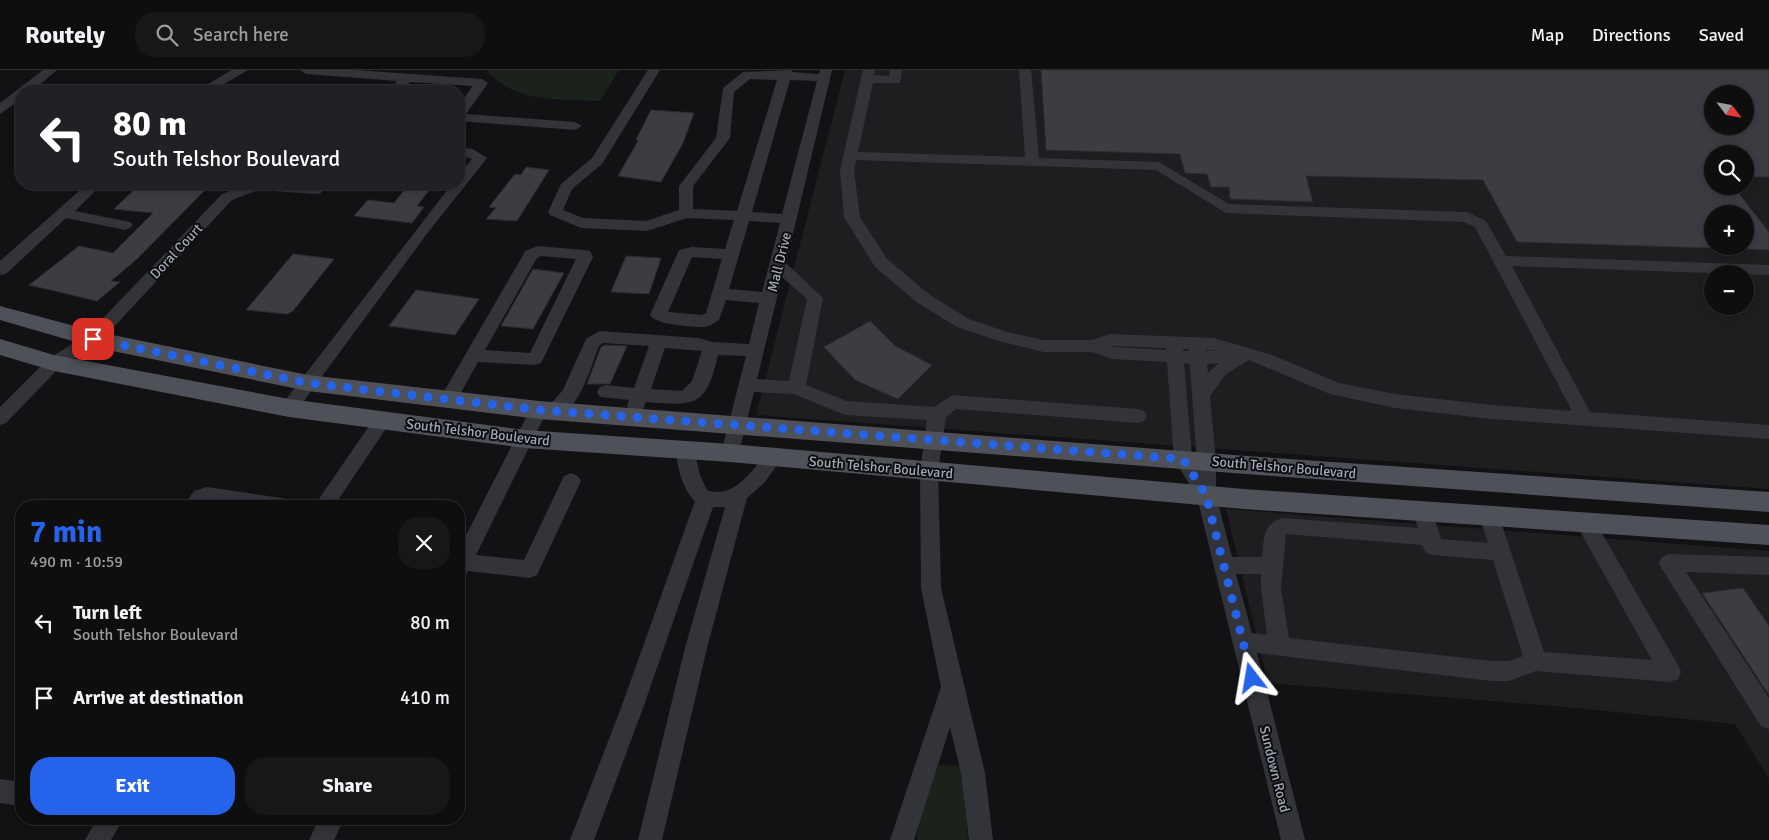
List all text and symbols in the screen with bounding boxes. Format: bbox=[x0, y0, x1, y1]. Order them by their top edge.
search box bbox=[135, 12, 485, 57]
text: Routely bbox=[25, 20, 105, 50]
icon: search bbox=[153, 21, 181, 49]
text: Search here bbox=[193, 23, 289, 47]
text: Map bbox=[1531, 24, 1564, 46]
text: Directions bbox=[1592, 24, 1671, 46]
text: Saved bbox=[1699, 24, 1744, 46]
north arrow bbox=[1704, 85, 1754, 135]
map controls bbox=[1704, 85, 1754, 315]
text: 80 m bbox=[113, 102, 187, 145]
icon: left bbox=[30, 105, 95, 170]
text: South Telshor Boulevard bbox=[113, 145, 340, 172]
button: search bbox=[1704, 145, 1754, 195]
button: + bbox=[1704, 205, 1754, 255]
street label: Doral Court bbox=[147, 220, 206, 282]
street label: Mall Drive bbox=[764, 231, 795, 294]
button: − bbox=[1704, 265, 1754, 315]
pin bbox=[72, 318, 114, 360]
icon: arrive bbox=[79, 325, 107, 353]
street label: South Telshor Boulevard bbox=[405, 415, 551, 450]
street label: South Telshor Boulevard bbox=[808, 453, 954, 482]
street label: South Telshor Boulevard bbox=[1211, 453, 1357, 482]
text: 7 min bbox=[30, 514, 102, 551]
button: close bbox=[398, 517, 450, 569]
text: 490 m · 10:59 bbox=[30, 552, 123, 572]
text: Turn left bbox=[73, 601, 142, 625]
icon: left bbox=[30, 609, 58, 637]
text: 80 m bbox=[410, 611, 450, 635]
text: South Telshor Boulevard bbox=[73, 625, 238, 645]
position arrow bbox=[1225, 651, 1277, 703]
icon: arrive bbox=[30, 684, 58, 712]
text: Arrive at destination bbox=[73, 686, 244, 710]
text: 410 m bbox=[400, 686, 450, 710]
street label: Sundown Road bbox=[1256, 724, 1293, 814]
button: Exit bbox=[30, 757, 235, 815]
button: Share bbox=[245, 757, 450, 815]

